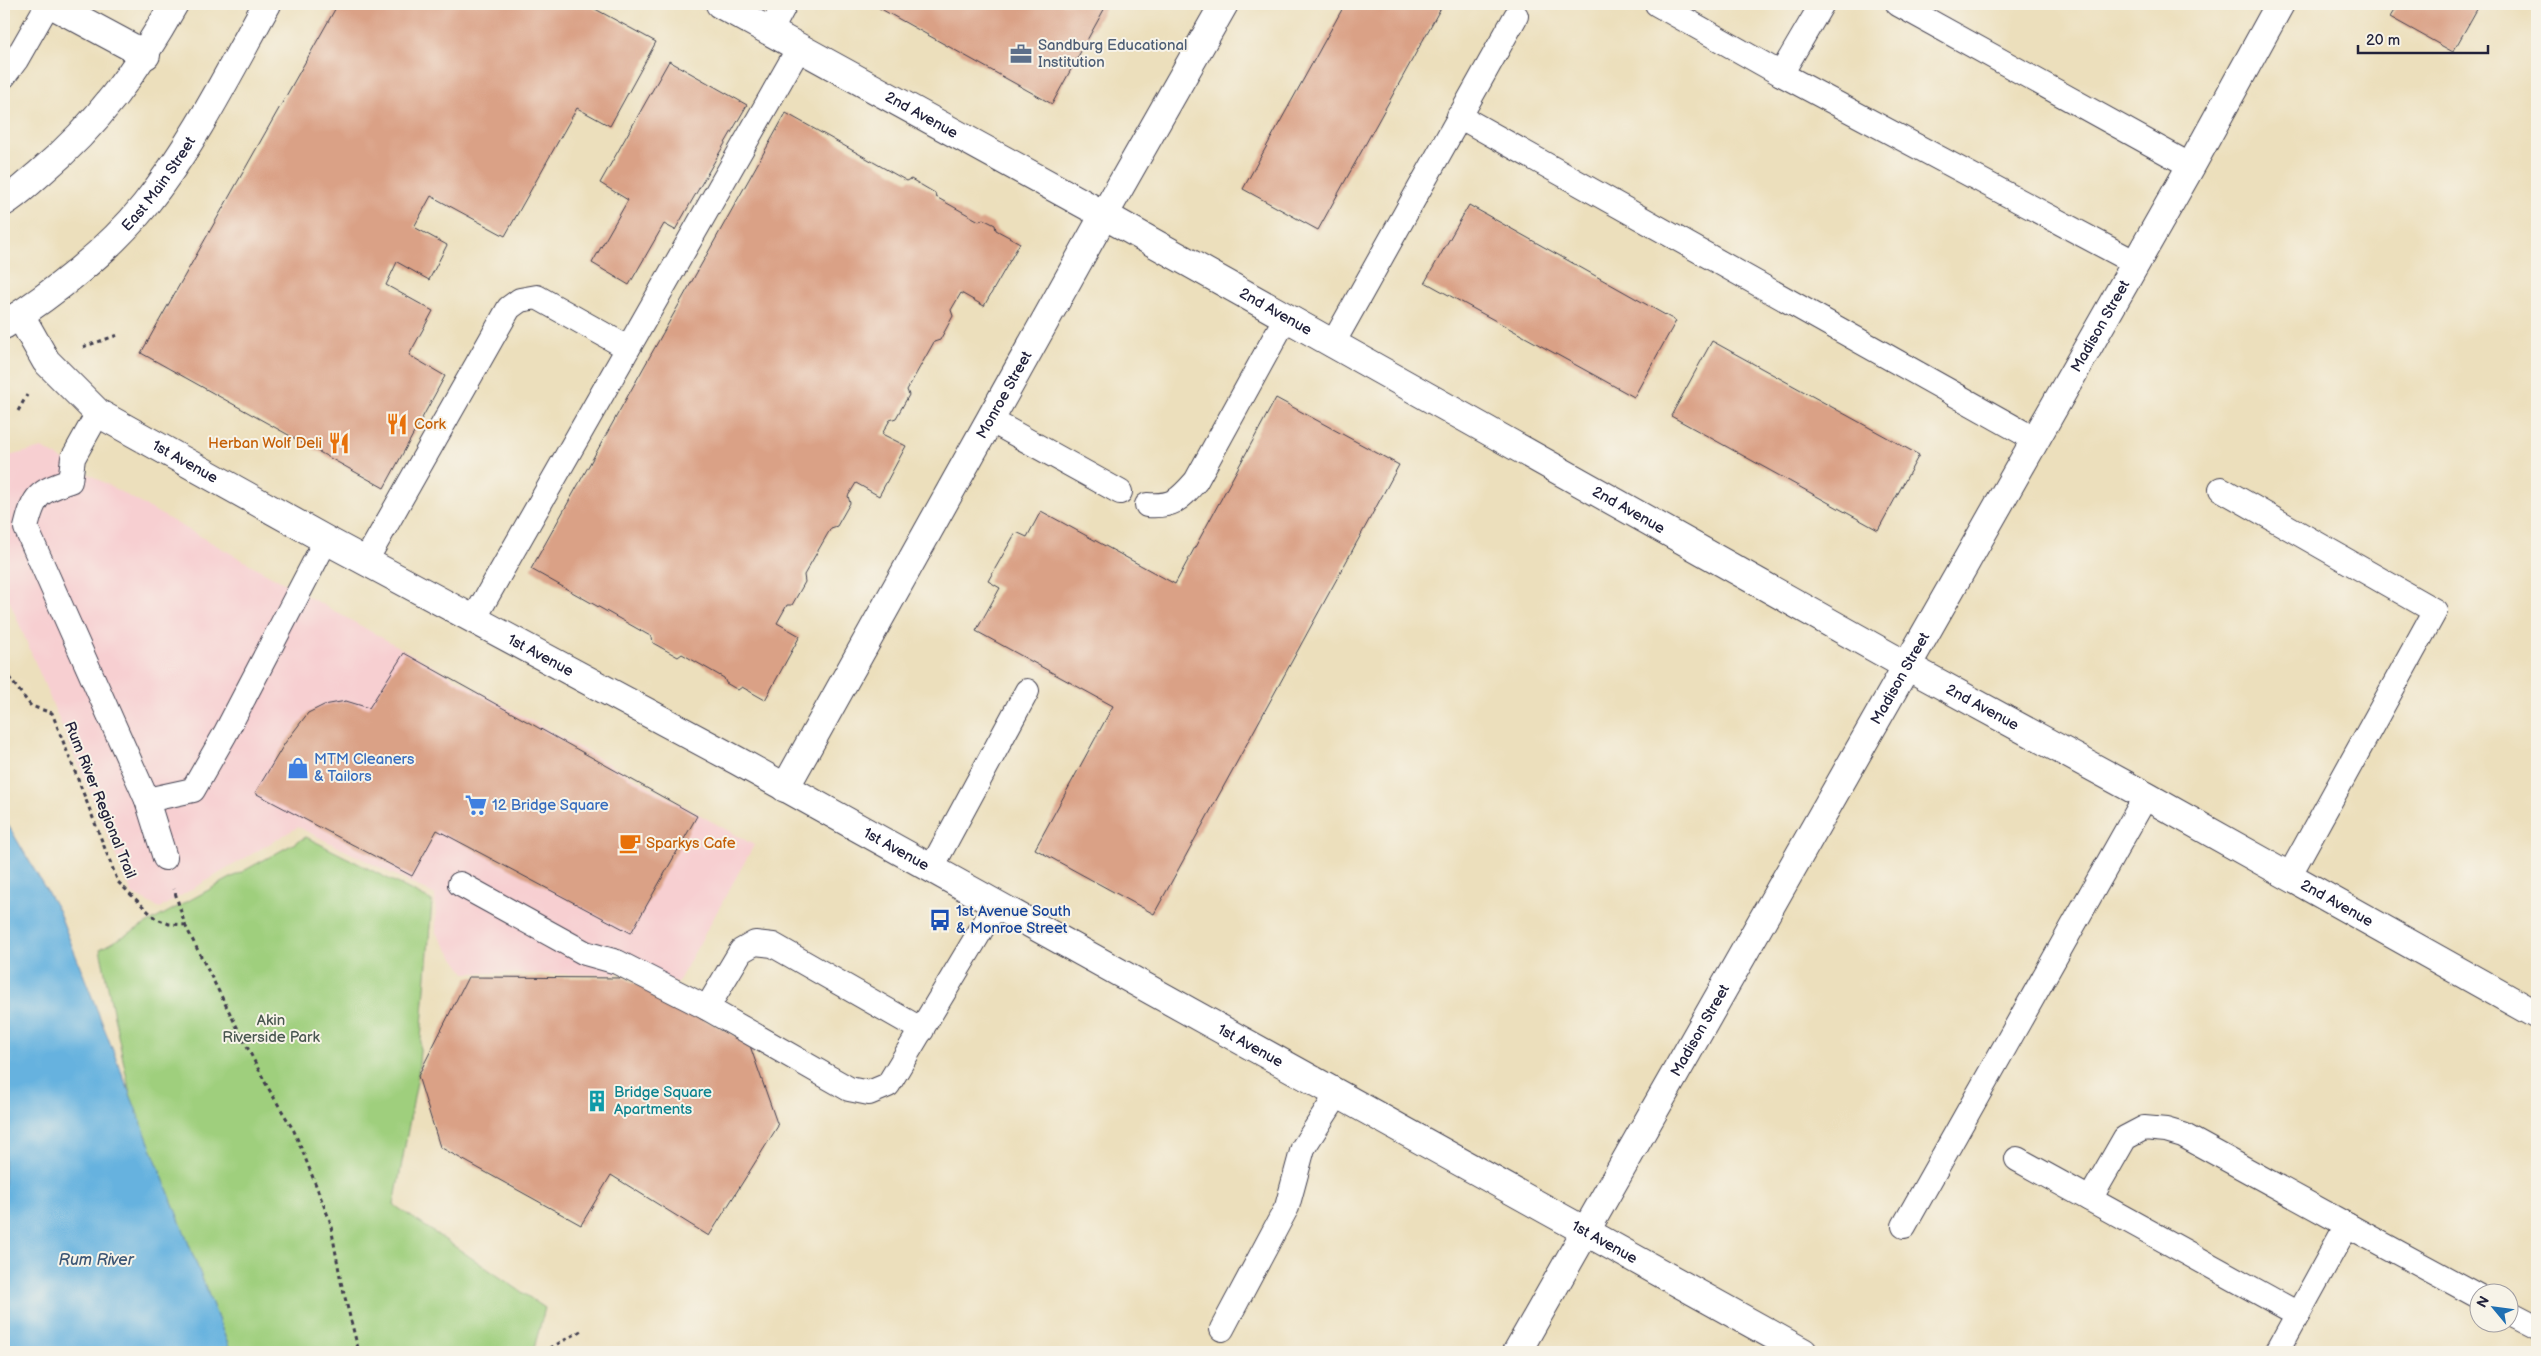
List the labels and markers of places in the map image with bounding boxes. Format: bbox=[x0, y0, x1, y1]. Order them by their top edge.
place label: Sandburg Educational Institution bbox=[1038, 36, 1187, 72]
office icon: Sandburg Educational Institution bbox=[1008, 41, 1034, 67]
restaurant icon: Cork bbox=[384, 411, 410, 437]
place label: Cork bbox=[414, 415, 447, 434]
restaurant icon: Herban Wolf Deli bbox=[326, 430, 352, 456]
place label: Herban Wolf Deli bbox=[208, 434, 322, 453]
place label: MTM Cleaners & Tailors bbox=[314, 750, 415, 786]
shop icon: MTM Cleaners & Tailors bbox=[285, 755, 311, 781]
supermarket icon: 12 Bridge Square bbox=[463, 792, 489, 818]
place label: 12 Bridge Square bbox=[492, 796, 609, 815]
cafe icon: Sparkys Cafe bbox=[617, 830, 643, 856]
place label: Sparkys Cafe bbox=[646, 834, 736, 853]
place label: 1st Avenue South & Monroe Street bbox=[956, 902, 1071, 938]
bus stop icon: 1st Avenue South & Monroe Street bbox=[927, 907, 953, 933]
place label: Bridge Square Apartments bbox=[614, 1083, 712, 1119]
building icon: Bridge Square Apartments bbox=[584, 1088, 610, 1114]

